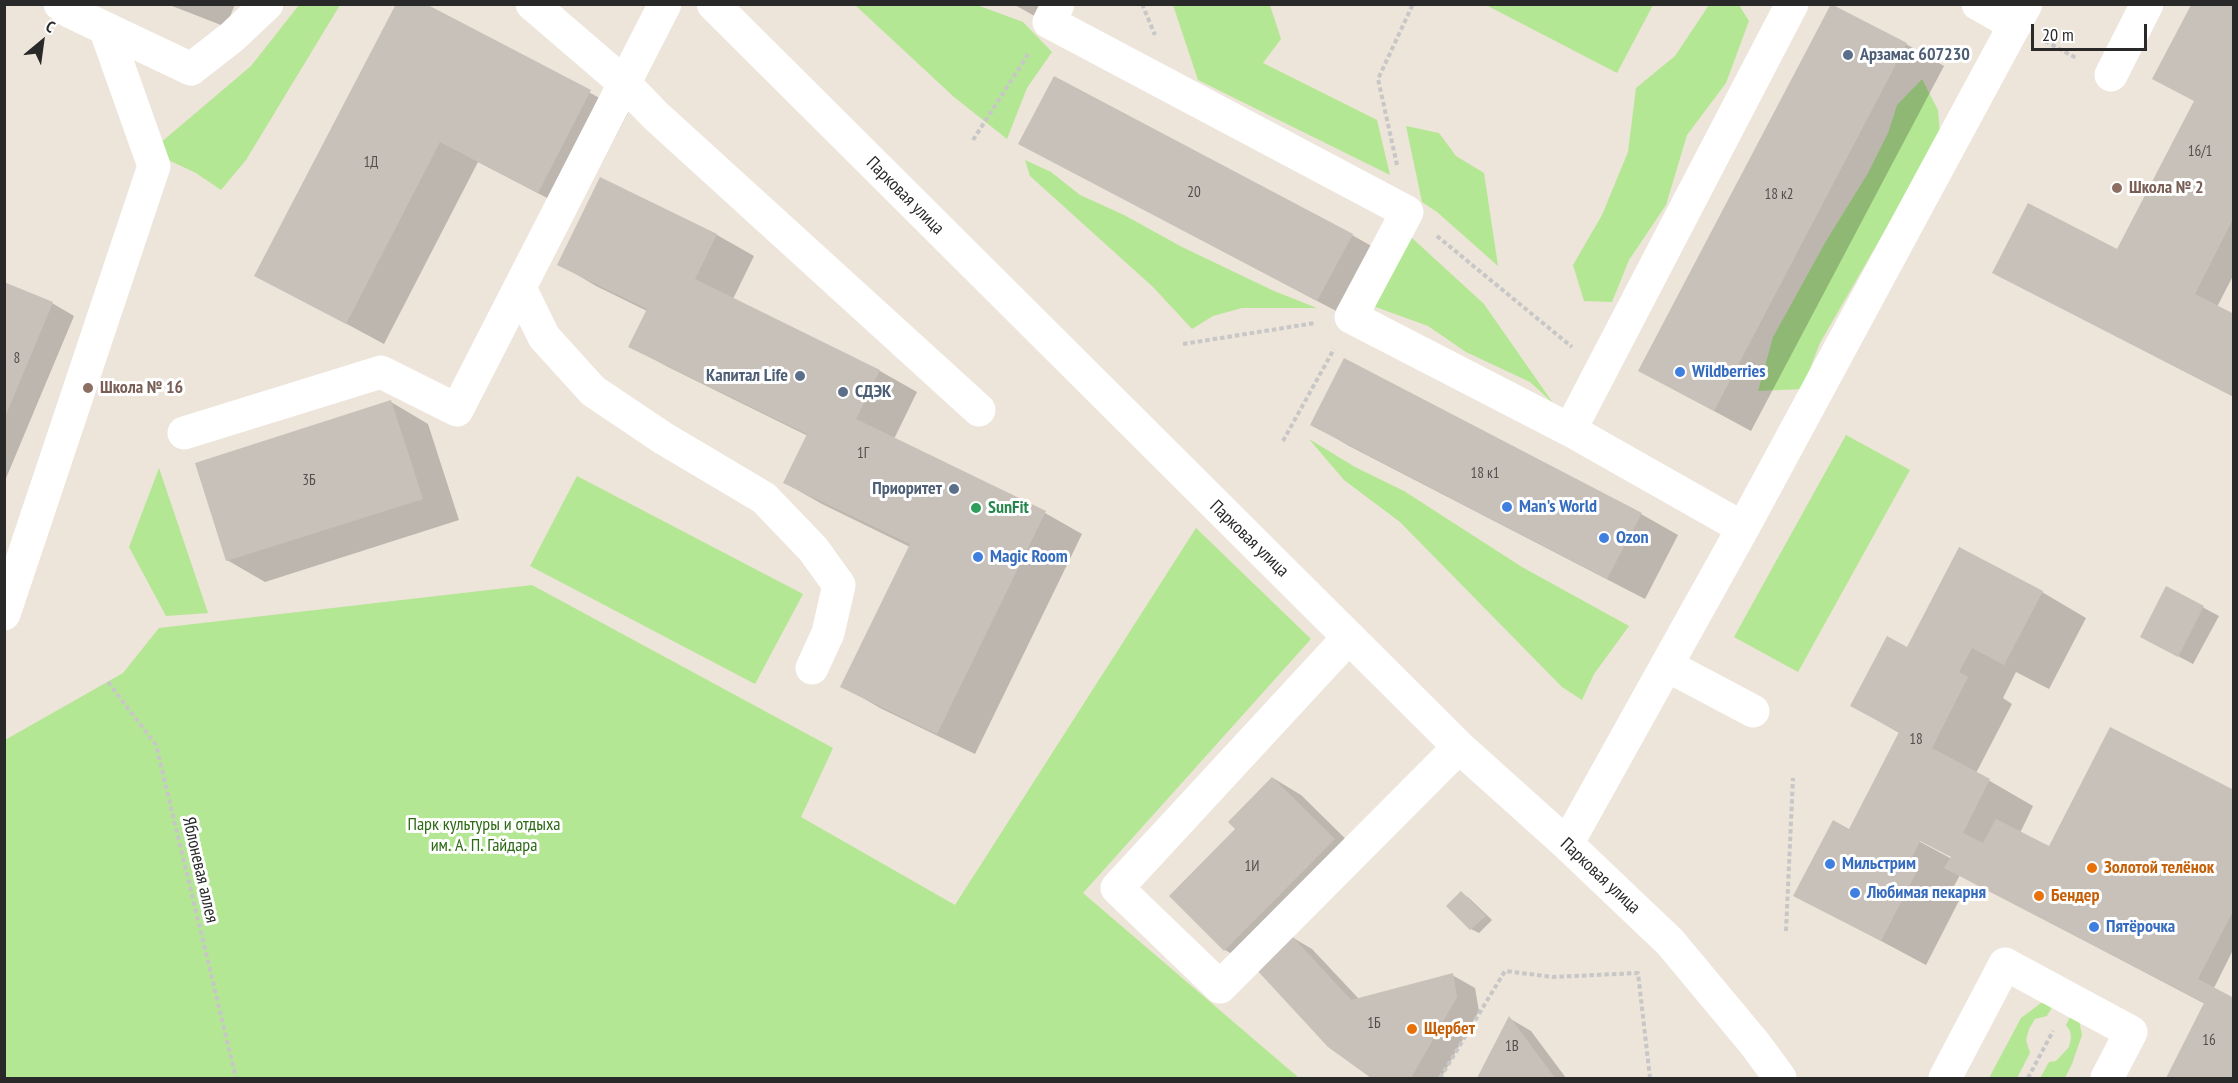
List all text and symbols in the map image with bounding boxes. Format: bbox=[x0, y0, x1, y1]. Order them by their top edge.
north arrow bbox=[12, 12, 72, 72]
scale bar bbox=[2034, 12, 2150, 50]
text: С bbox=[43, 16, 59, 37]
text: 20 m bbox=[2042, 23, 2074, 46]
place label: Арзамас 607230 bbox=[1860, 44, 1970, 66]
marker: Арзамас 607230 bbox=[1841, 48, 1855, 62]
house number: 16/1 bbox=[2188, 143, 2212, 161]
street label: Парковая улица bbox=[862, 153, 948, 239]
house number: 1Д bbox=[364, 154, 378, 172]
place label: Школа № 2 bbox=[2129, 177, 2204, 199]
marker: Школа № 2 bbox=[2110, 181, 2124, 195]
house number: 20 bbox=[1187, 184, 1201, 202]
house number: 18 к2 bbox=[1764, 186, 1794, 204]
house number: 8 bbox=[14, 350, 20, 368]
place label: Wildberries bbox=[1692, 361, 1766, 383]
place label: Капитал Life bbox=[706, 365, 788, 387]
marker: Wildberries bbox=[1673, 365, 1687, 379]
marker: Капитал Life bbox=[793, 369, 807, 383]
place label: Школа № 16 bbox=[100, 377, 183, 399]
marker: Школа № 16 bbox=[81, 381, 95, 395]
place label: СДЭК bbox=[855, 381, 891, 403]
marker: СДЭК bbox=[836, 385, 850, 399]
house number: 1Г bbox=[857, 445, 869, 463]
house number: 18 к1 bbox=[1470, 465, 1500, 483]
house number: 3Б bbox=[302, 472, 316, 490]
place label: Приоритет bbox=[872, 478, 942, 500]
marker: Приоритет bbox=[947, 482, 961, 496]
street label: Парковая улица bbox=[1205, 496, 1293, 582]
place label: Man's World bbox=[1519, 496, 1597, 518]
place label: SunFit bbox=[988, 497, 1029, 519]
marker: Man's World bbox=[1500, 500, 1514, 514]
marker: SunFit bbox=[969, 501, 983, 515]
place label: Ozon bbox=[1616, 527, 1649, 549]
marker: Ozon bbox=[1597, 531, 1611, 545]
place label: Magic Room bbox=[990, 546, 1068, 568]
marker: Magic Room bbox=[971, 550, 985, 564]
house number: 18 bbox=[1909, 731, 1923, 749]
park label: Парк культуры и отдыха им. А. П. Гайдара bbox=[407, 814, 561, 856]
street label: Яблоневая аллея bbox=[177, 815, 223, 925]
street label: Парковая улица bbox=[1556, 834, 1644, 918]
place label: Мильстрим bbox=[1842, 853, 1916, 875]
marker: Мильстрим bbox=[1823, 857, 1837, 871]
place label: Золотой телёнок bbox=[2104, 857, 2214, 879]
house number: 1И bbox=[1245, 858, 1259, 876]
marker: Золотой телёнок bbox=[2085, 861, 2099, 875]
place label: Любимая пекарня bbox=[1867, 882, 1986, 904]
place label: Бендер bbox=[2051, 885, 2100, 907]
marker: Любимая пекарня bbox=[1848, 886, 1862, 900]
marker: Бендер bbox=[2032, 889, 2046, 903]
place label: Пятёрочка bbox=[2106, 916, 2175, 938]
marker: Пятёрочка bbox=[2087, 920, 2101, 934]
house number: 1Б bbox=[1367, 1015, 1381, 1033]
place label: Щербет bbox=[1424, 1018, 1475, 1040]
marker: Щербет bbox=[1405, 1022, 1419, 1036]
house number: 16 bbox=[2202, 1032, 2216, 1050]
house number: 1В bbox=[1505, 1038, 1519, 1056]

